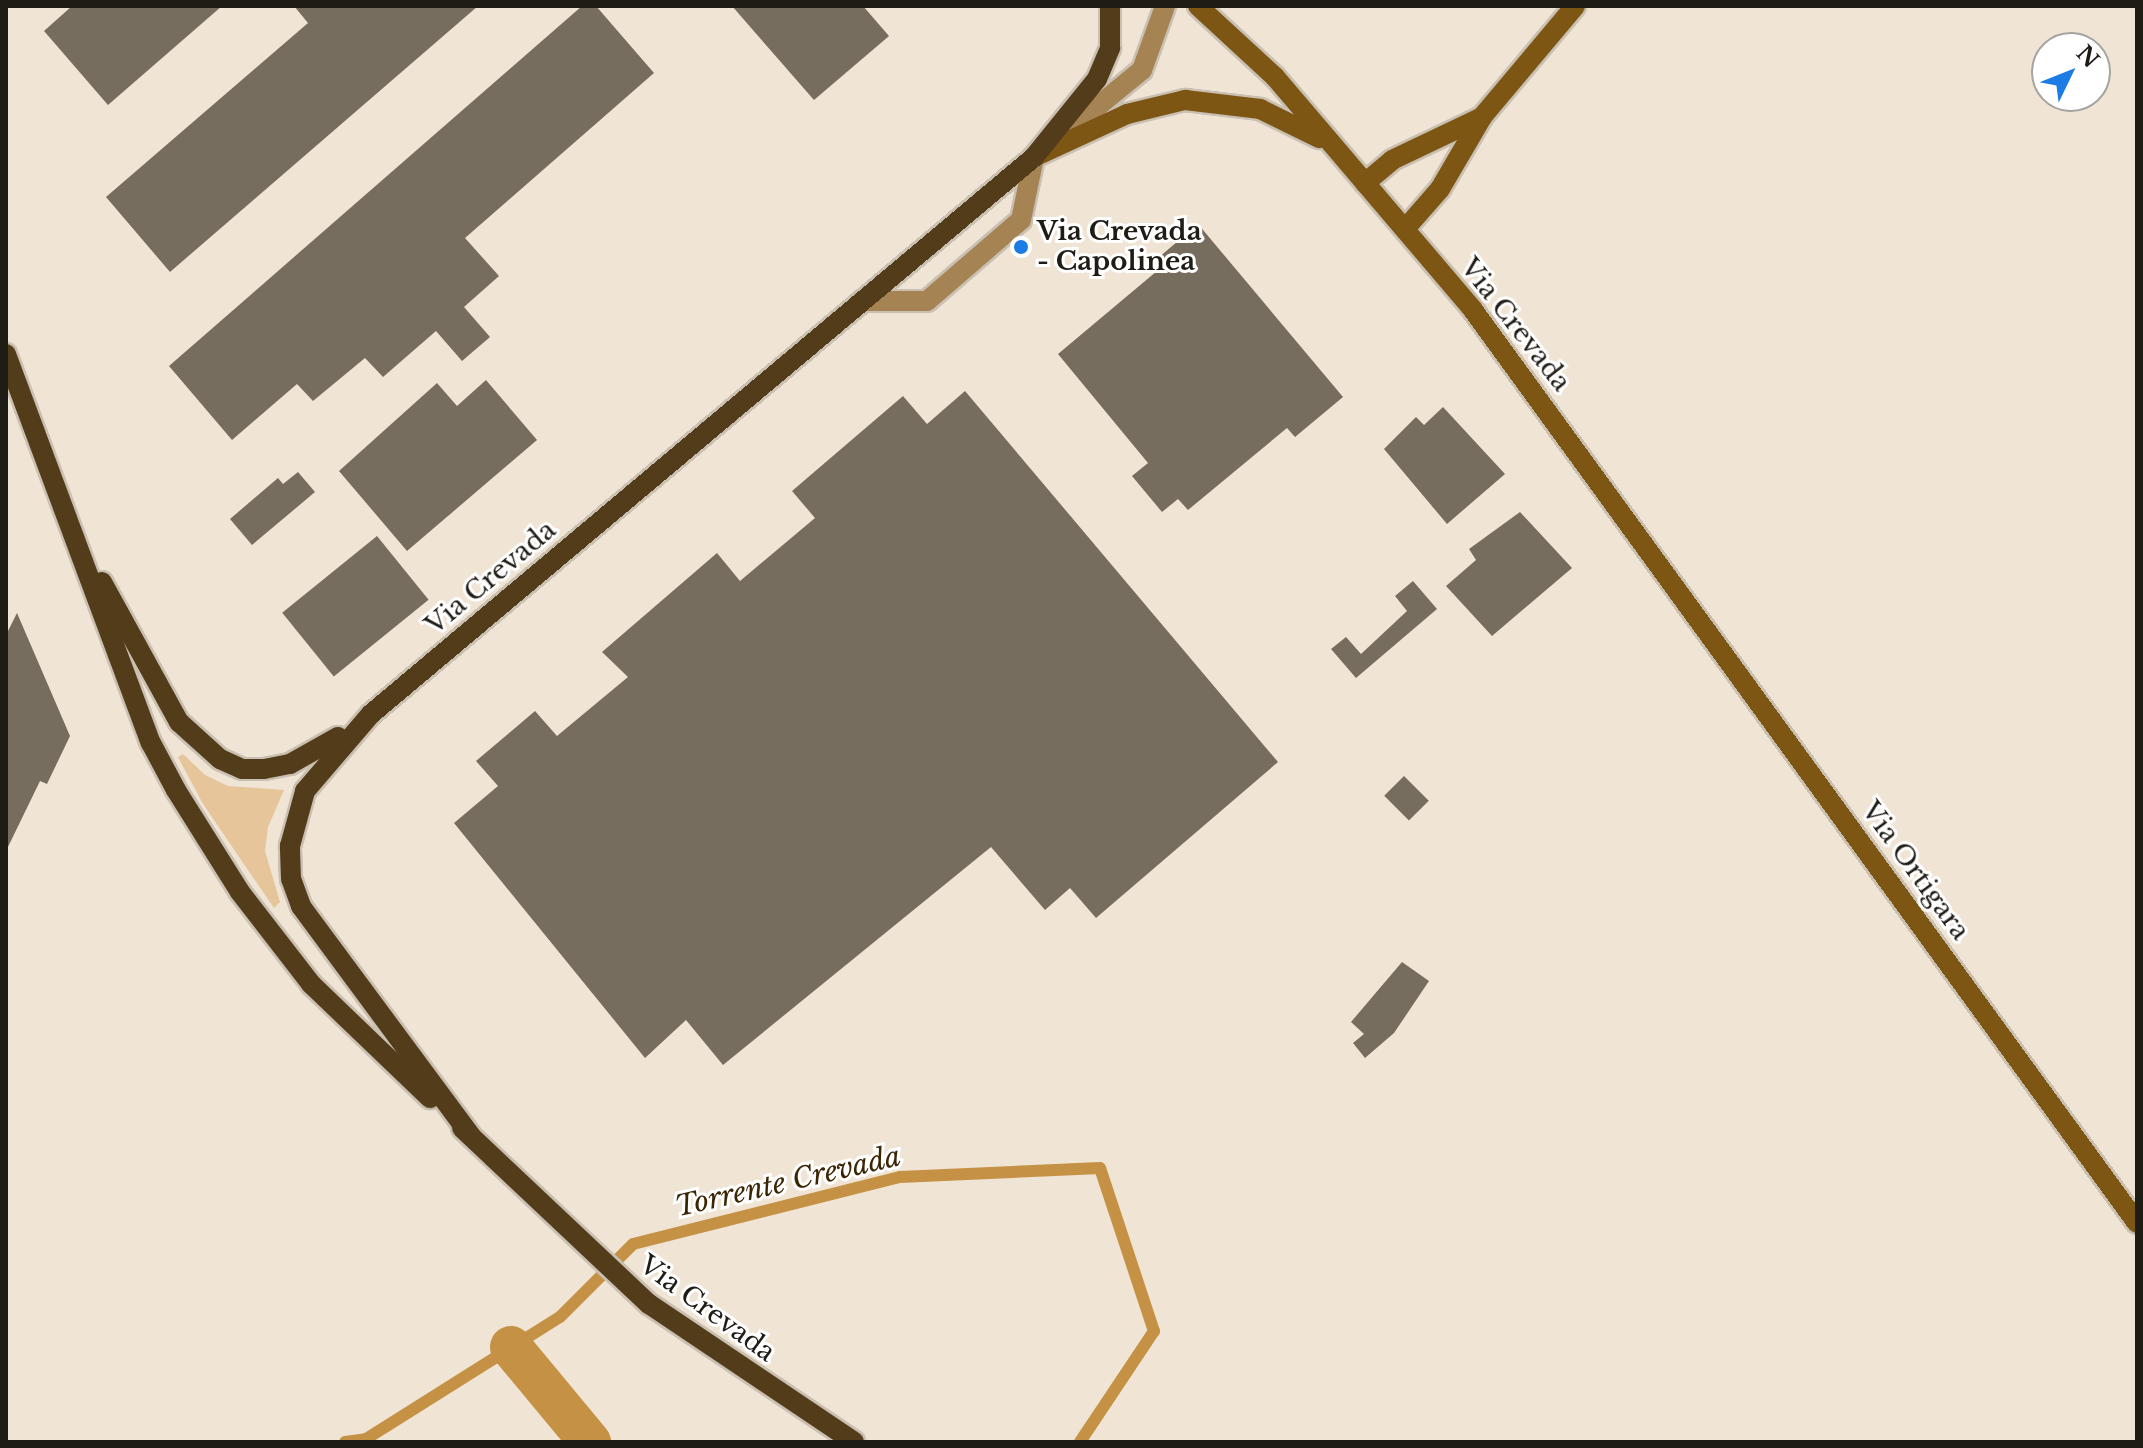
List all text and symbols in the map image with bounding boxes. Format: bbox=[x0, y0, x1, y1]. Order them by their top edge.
north arrow bbox=[2031, 32, 2111, 112]
text: N bbox=[2071, 40, 2104, 73]
place label: Via Crevada - Capolinea bbox=[1037, 216, 1202, 278]
marker: Via Crevada - Capolinea bbox=[1012, 238, 1030, 256]
street label: Via Crevada bbox=[1453, 252, 1577, 398]
street label: Via Crevada bbox=[420, 515, 562, 641]
street label: Via Ortigara bbox=[1854, 796, 1976, 946]
water label: Torrente Crevada bbox=[672, 1140, 904, 1224]
street label: Via Crevada bbox=[633, 1249, 781, 1369]

